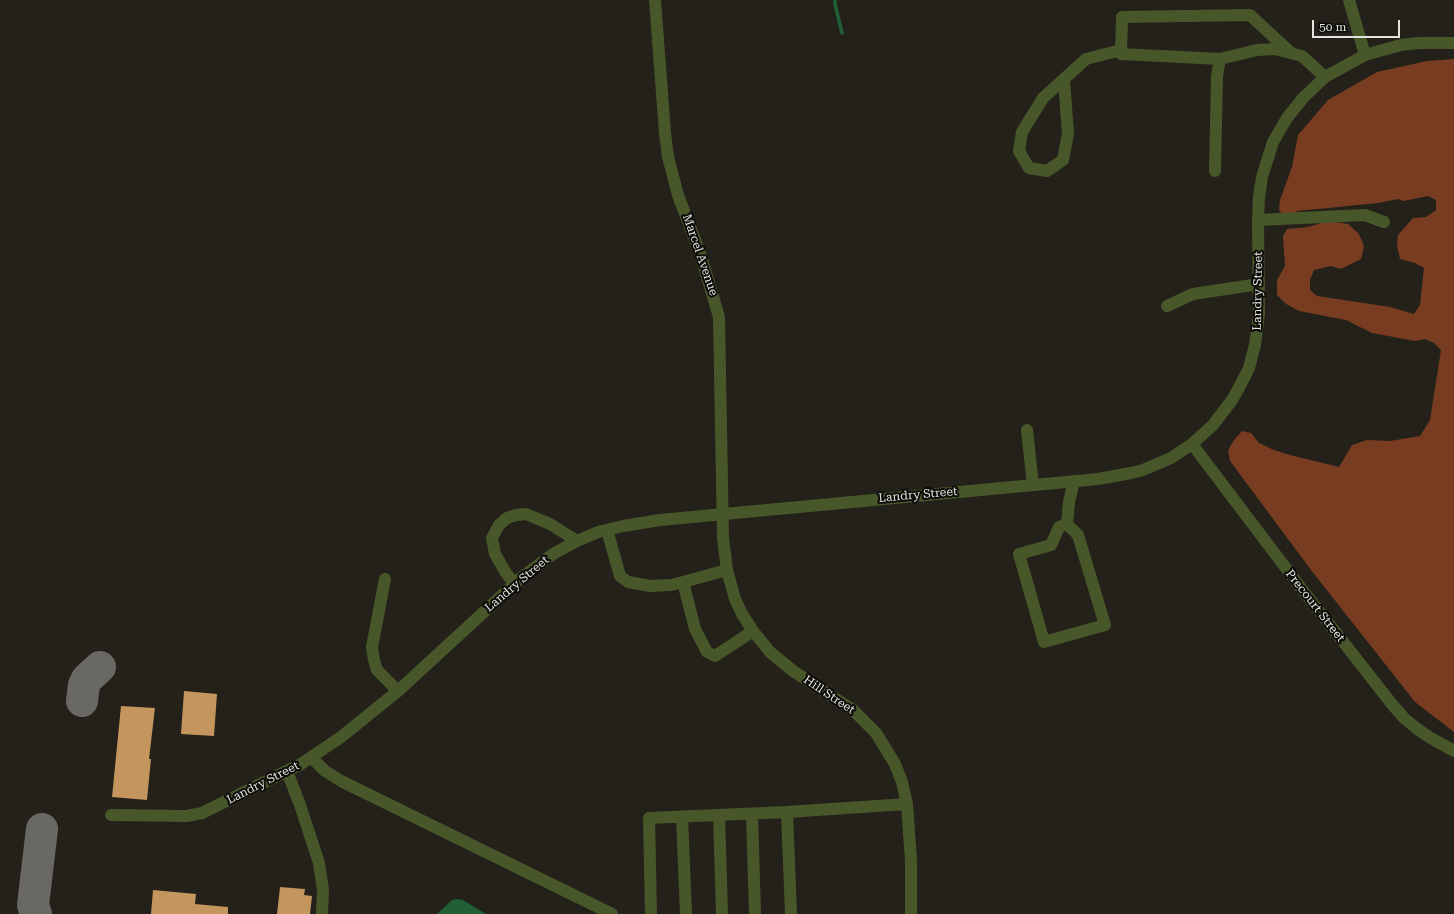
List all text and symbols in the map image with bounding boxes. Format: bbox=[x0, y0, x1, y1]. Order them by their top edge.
scale bar bbox=[1314, 12, 1402, 38]
text: 50 m bbox=[1319, 20, 1346, 34]
street label: Marcel Avenue bbox=[679, 212, 721, 298]
street label: Landry Street bbox=[1250, 251, 1266, 331]
street label: Landry Street bbox=[878, 484, 958, 506]
street label: Landry Street bbox=[482, 553, 552, 615]
street label: Precourt Street bbox=[1282, 567, 1348, 645]
street label: Hill Street bbox=[801, 673, 857, 717]
street label: Landry Street bbox=[224, 759, 302, 807]

